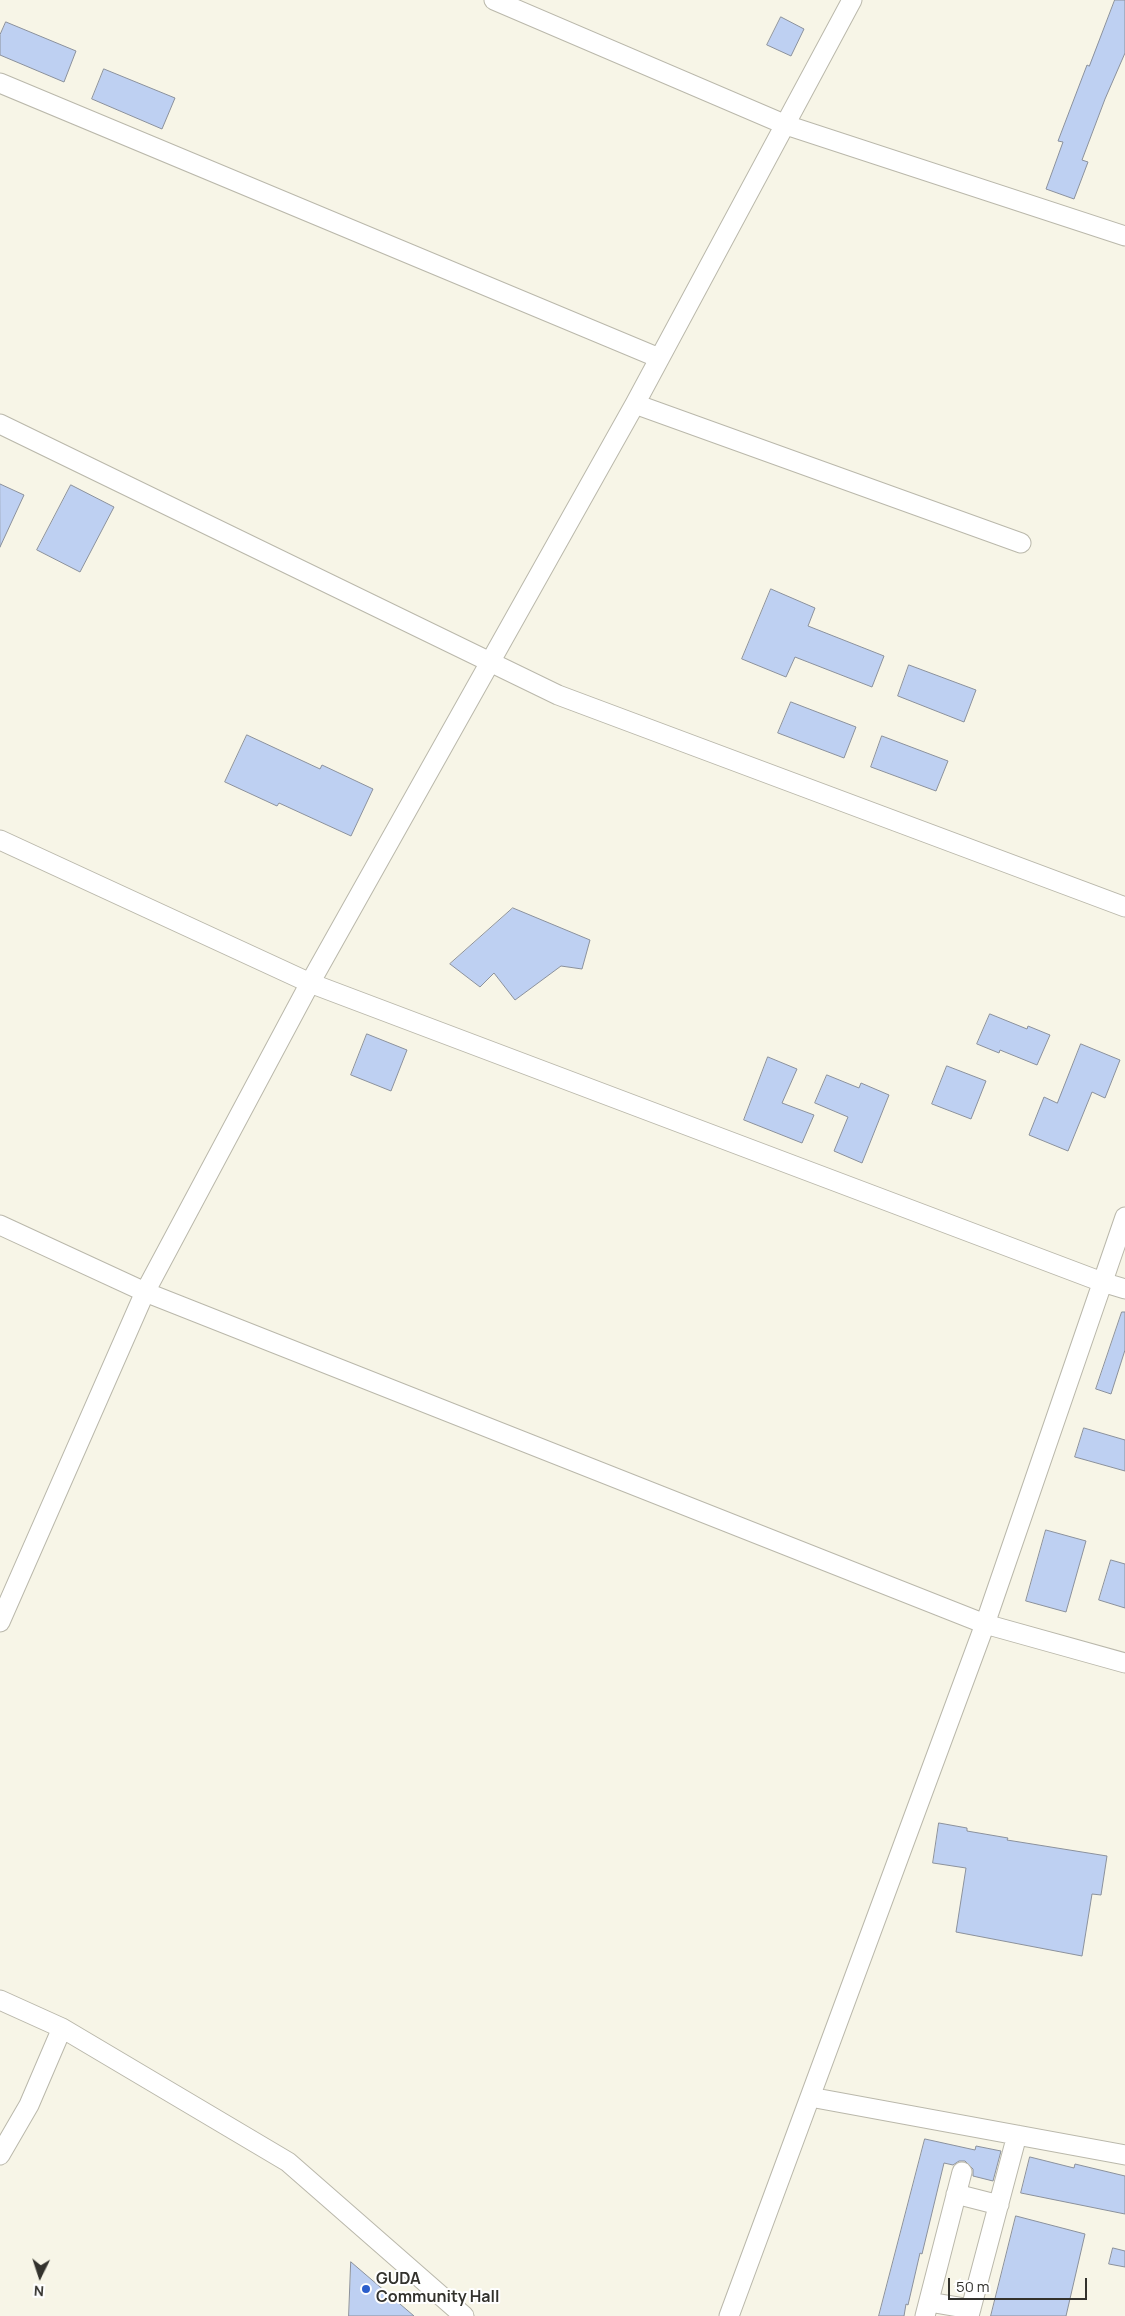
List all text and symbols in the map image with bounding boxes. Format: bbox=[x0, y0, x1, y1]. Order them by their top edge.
north arrow bbox=[15, 2251, 65, 2301]
scale bar bbox=[950, 2268, 1089, 2300]
place label: GUDA Community Hall bbox=[376, 2270, 500, 2308]
text: 50 m bbox=[956, 2276, 990, 2297]
text: N bbox=[33, 2282, 45, 2301]
marker: GUDA Community Hall bbox=[360, 2283, 372, 2295]

